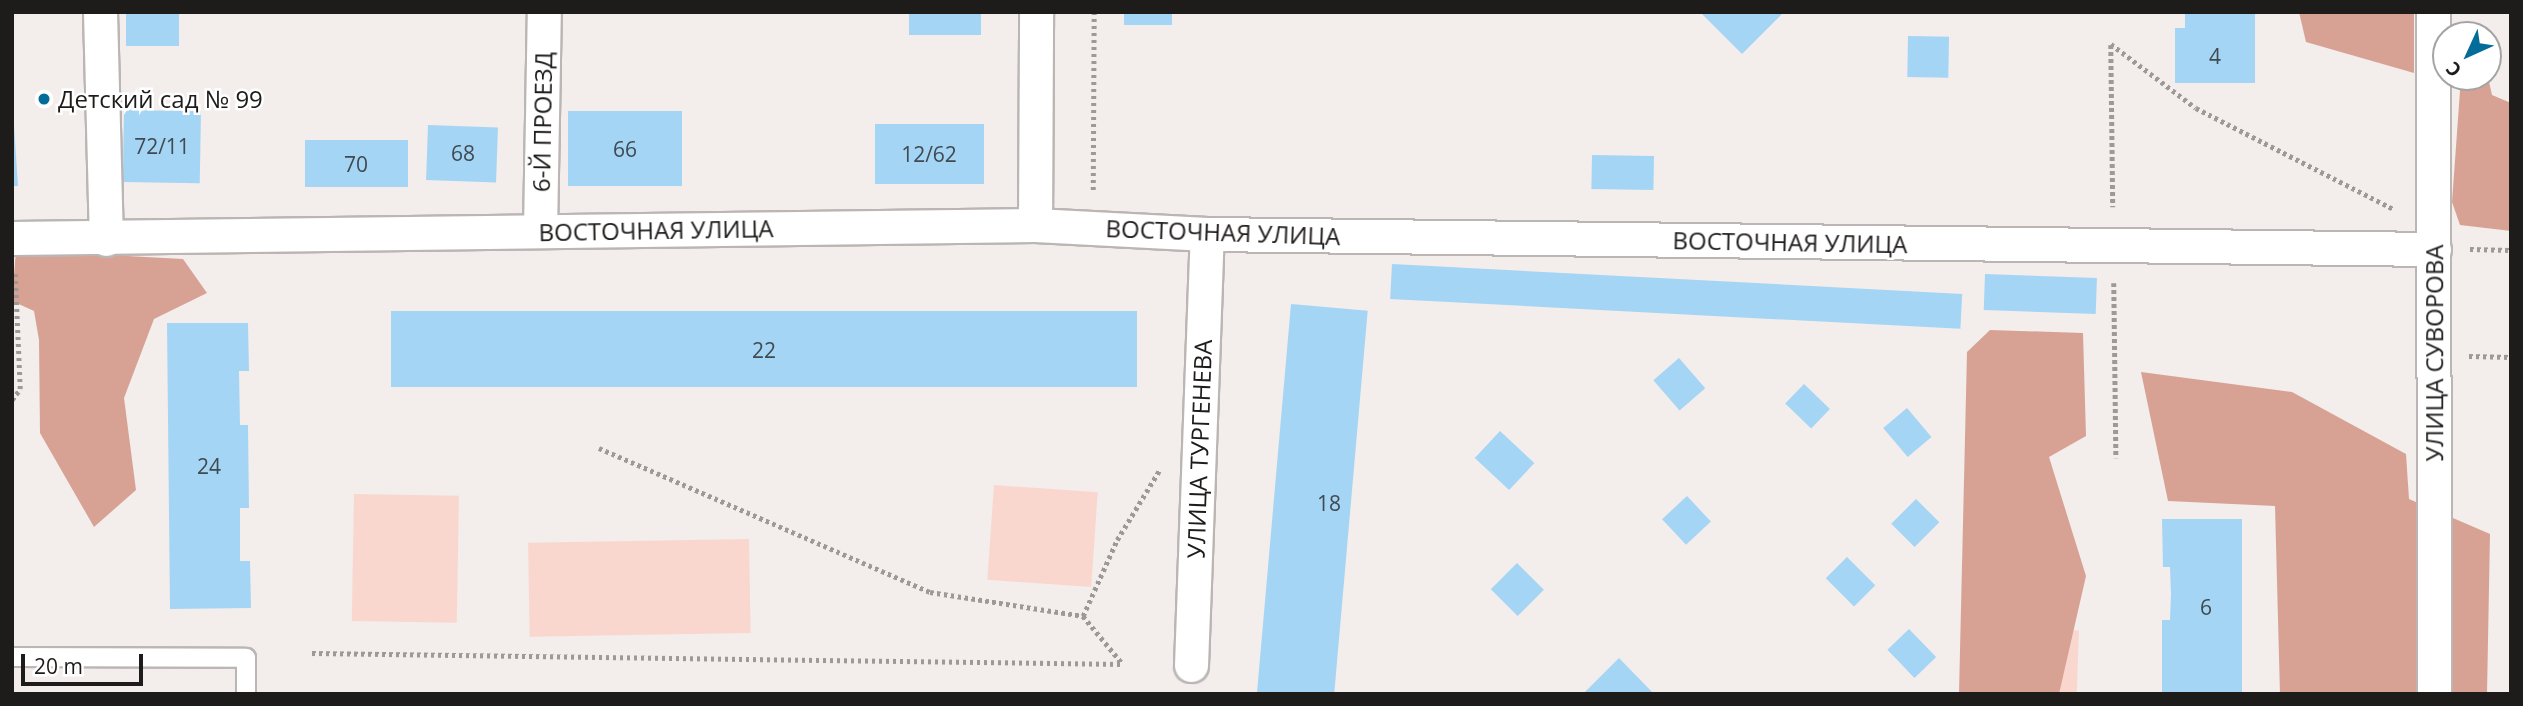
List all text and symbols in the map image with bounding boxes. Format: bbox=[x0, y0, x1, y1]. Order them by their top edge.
north arrow bbox=[2432, 21, 2502, 91]
house number: 4 bbox=[2209, 43, 2221, 69]
street label: 6-Й ПРОЕЗД bbox=[526, 52, 558, 192]
text: С bbox=[2440, 56, 2467, 83]
place label: Детский сад № 99 bbox=[58, 85, 263, 113]
marker: Детский сад № 99 bbox=[36, 91, 52, 107]
house number: 72/11 bbox=[134, 133, 190, 159]
house number: 66 bbox=[613, 136, 637, 162]
house number: 68 bbox=[451, 140, 475, 166]
house number: 12/62 bbox=[901, 141, 957, 167]
house number: 70 bbox=[344, 151, 368, 177]
street label: ВОСТОЧНАЯ УЛИЦА bbox=[538, 214, 774, 246]
street label: ВОСТОЧНАЯ УЛИЦА bbox=[1105, 214, 1341, 250]
street label: ВОСТОЧНАЯ УЛИЦА bbox=[1672, 226, 1908, 258]
street label: УЛИЦА СУВОРОВА bbox=[2420, 245, 2448, 461]
house number: 22 bbox=[752, 337, 776, 363]
street label: УЛИЦА ТУРГЕНЕВА bbox=[1181, 339, 1217, 559]
house number: 24 bbox=[197, 453, 221, 479]
house number: 18 bbox=[1317, 490, 1341, 516]
house number: 6 bbox=[2200, 594, 2212, 620]
scale bar bbox=[24, 640, 147, 684]
text: 20 m bbox=[34, 652, 83, 680]

